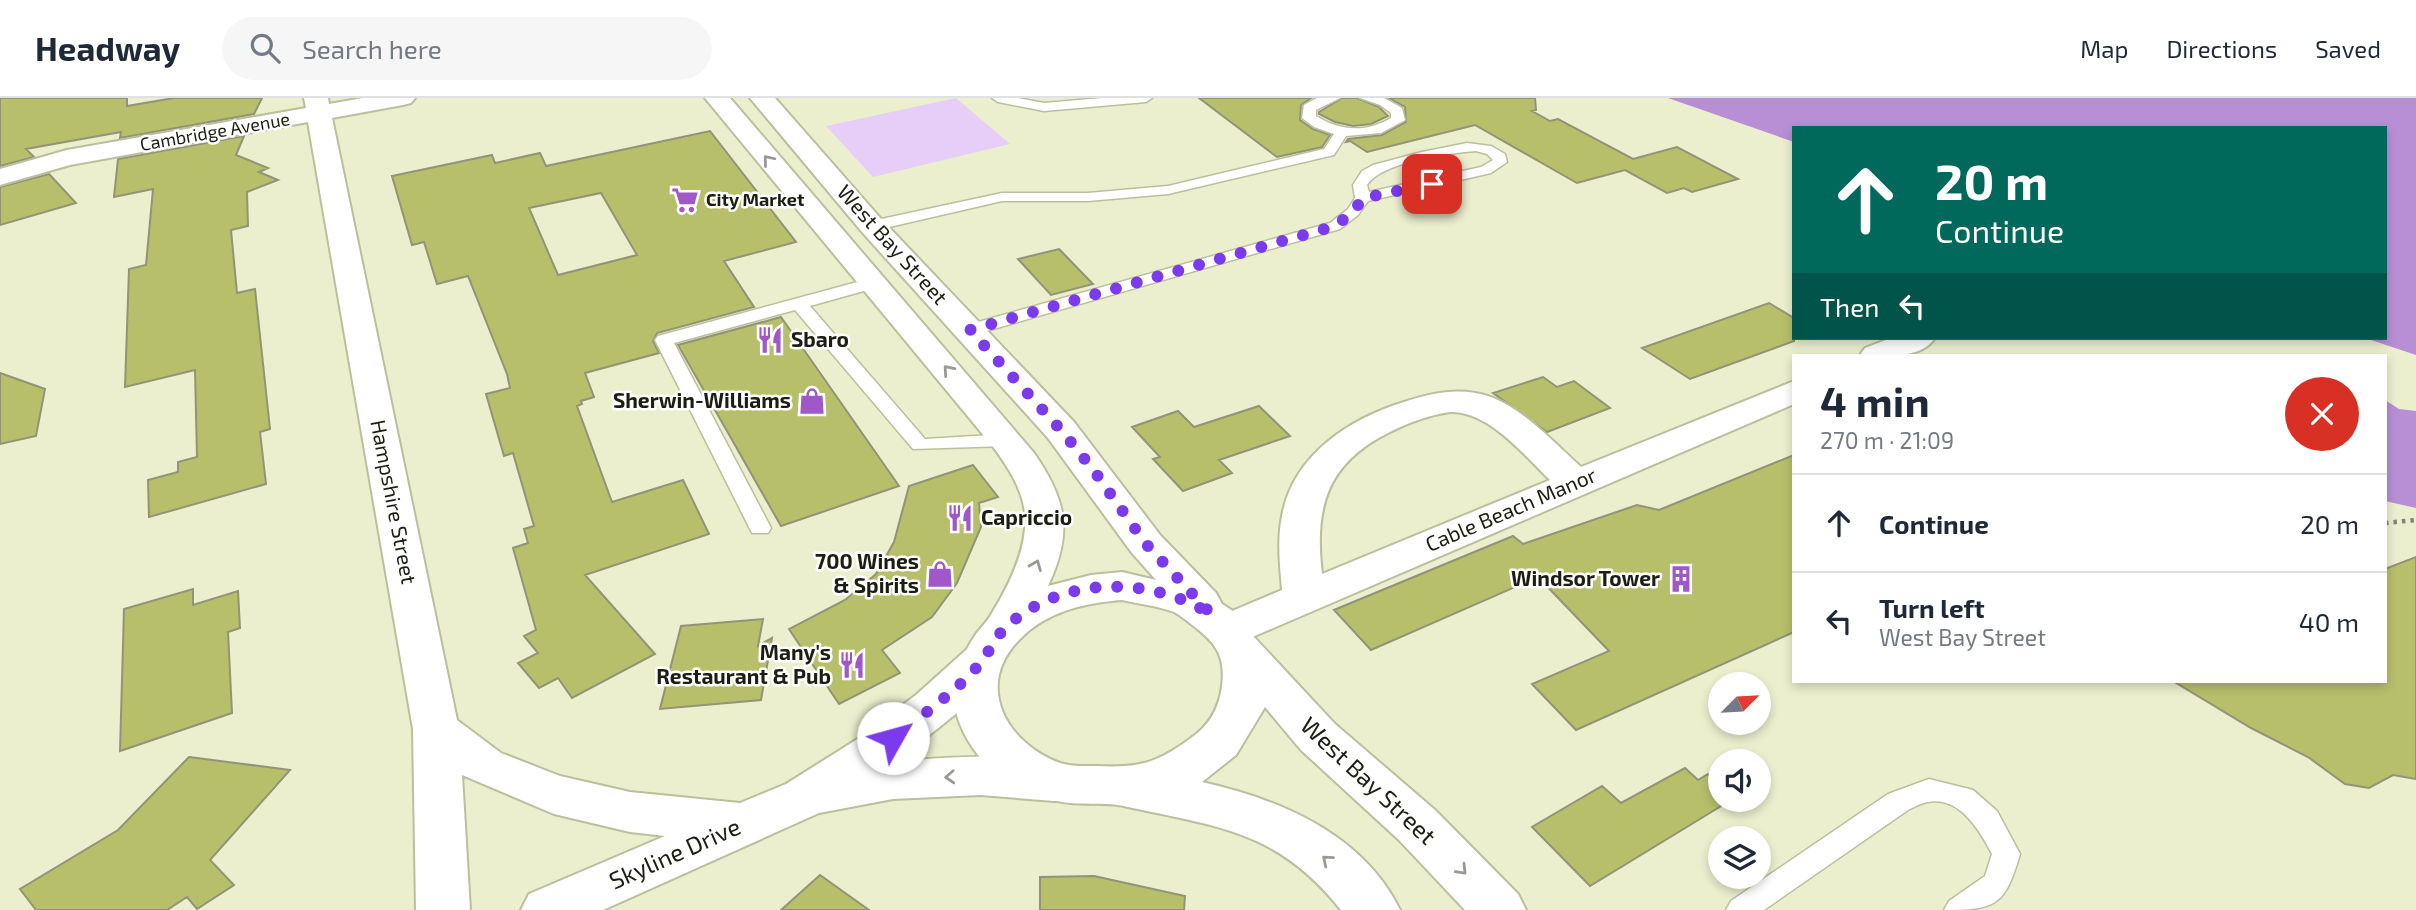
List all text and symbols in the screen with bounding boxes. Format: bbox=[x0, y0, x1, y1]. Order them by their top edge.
search box bbox=[222, 17, 712, 80]
text: Headway bbox=[35, 28, 180, 68]
icon: search bbox=[246, 29, 284, 67]
text: Search here bbox=[302, 33, 442, 64]
text: Map bbox=[2080, 34, 2128, 63]
text: Directions bbox=[2166, 34, 2277, 63]
text: Saved bbox=[2315, 34, 2381, 63]
street label: Cambridge Avenue bbox=[138, 107, 291, 155]
text: 20 m bbox=[1935, 151, 2048, 210]
pin bbox=[1402, 154, 1462, 214]
icon: ahead bbox=[1820, 154, 1911, 245]
one-way arrow bbox=[764, 155, 776, 168]
icon: arrive bbox=[1413, 165, 1451, 203]
street label: West Bay Street bbox=[833, 179, 953, 309]
supermarket icon: City Market bbox=[670, 185, 700, 215]
place label: City Market bbox=[706, 188, 805, 210]
text: Continue bbox=[1935, 211, 2064, 249]
icon: left bbox=[1893, 287, 1931, 325]
text: Then bbox=[1820, 291, 1879, 322]
restaurant icon: Sbaro bbox=[755, 325, 785, 355]
place label: Sbaro bbox=[791, 326, 849, 351]
one-way arrow bbox=[944, 365, 956, 378]
text: 4 min bbox=[1820, 375, 1930, 425]
button: close bbox=[2285, 377, 2359, 451]
shop icon: Sherwin-Williams bbox=[797, 386, 827, 416]
place label: Sherwin-Williams bbox=[613, 387, 791, 412]
street label: Hampshire Street bbox=[366, 418, 423, 586]
text: 270 m · 21:09 bbox=[1820, 426, 1954, 454]
street label: Cable Beach Manor bbox=[1421, 461, 1600, 556]
restaurant icon: Capriccio bbox=[945, 503, 975, 533]
place label: Capriccio bbox=[981, 504, 1072, 529]
icon: ahead bbox=[1820, 504, 1858, 542]
text: Continue bbox=[1879, 508, 1989, 539]
text: 20 m bbox=[2300, 508, 2359, 539]
place label: 700 Wines & Spirits bbox=[815, 548, 919, 597]
shop icon: 700 Wines & Spirits bbox=[925, 559, 955, 589]
one-way arrow bbox=[1027, 559, 1041, 571]
building icon: Windsor Tower bbox=[1666, 564, 1696, 594]
place label: Windsor Tower bbox=[1511, 565, 1660, 590]
text: Turn left bbox=[1879, 592, 1985, 623]
icon: left bbox=[1820, 602, 1858, 640]
text: 40 m bbox=[2299, 606, 2359, 637]
text: West Bay Street bbox=[1879, 623, 2046, 651]
place label: Many's Restaurant & Pub bbox=[656, 639, 831, 688]
restaurant icon: Many's Restaurant & Pub bbox=[837, 650, 867, 680]
north arrow bbox=[1708, 672, 1771, 735]
map controls bbox=[1708, 672, 1771, 889]
position arrow bbox=[856, 701, 930, 775]
street label: West Bay Street bbox=[1295, 710, 1443, 850]
button: sound bbox=[1708, 749, 1771, 812]
one-way arrow bbox=[944, 770, 955, 785]
street label: Skyline Drive bbox=[604, 811, 745, 894]
button: layers bbox=[1708, 826, 1771, 889]
one-way arrow bbox=[1322, 856, 1335, 868]
one-way arrow bbox=[1453, 862, 1466, 875]

